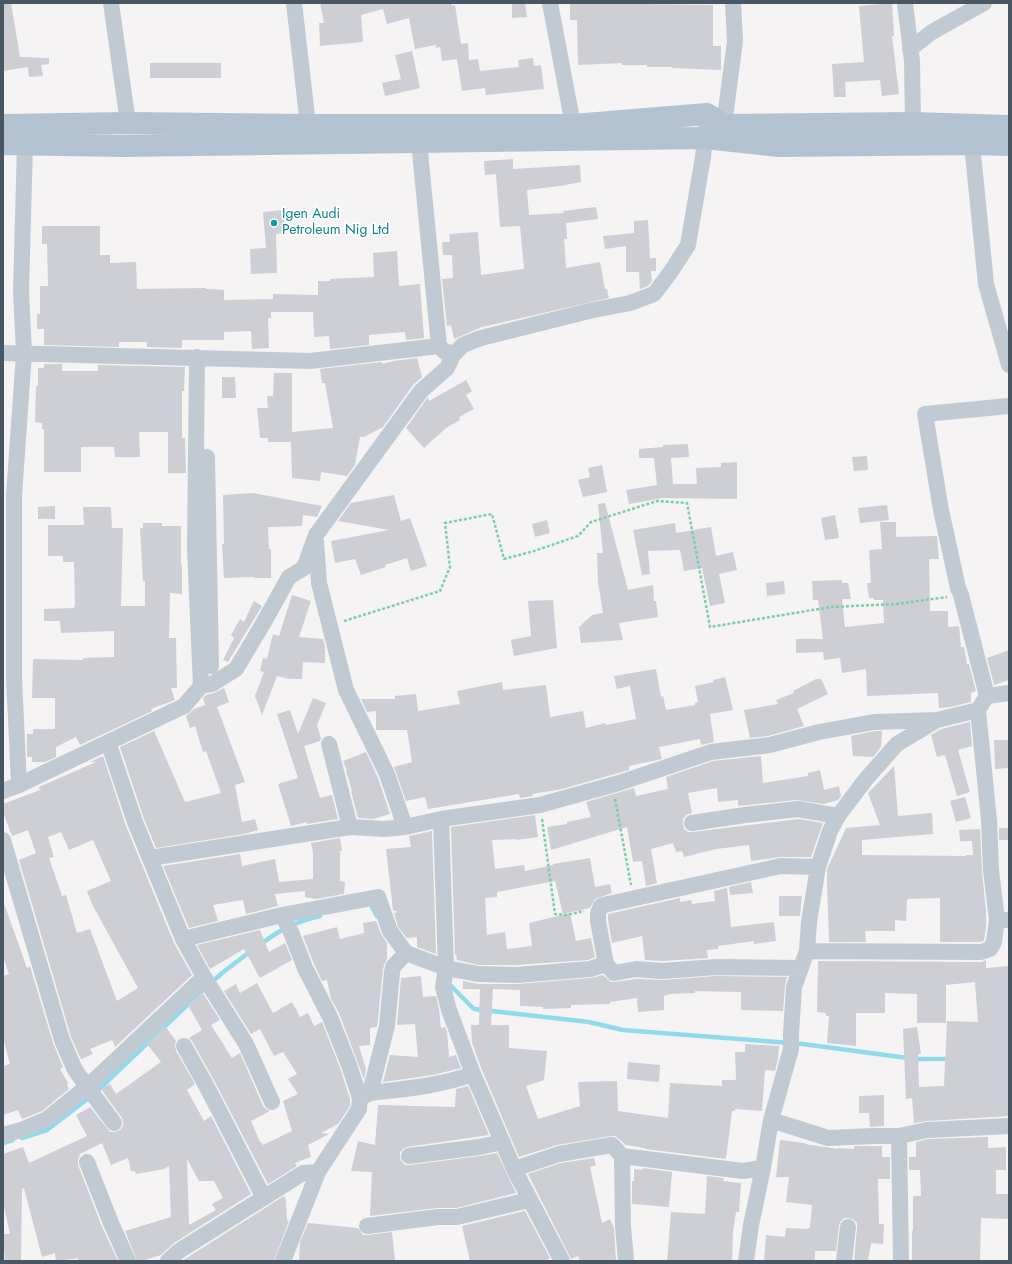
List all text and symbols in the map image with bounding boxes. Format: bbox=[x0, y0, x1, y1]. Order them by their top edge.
place label: Igen Audi Petroleum Nig Ltd bbox=[282, 207, 389, 240]
marker: Igen Audi Petroleum Nig Ltd bbox=[269, 218, 279, 228]

